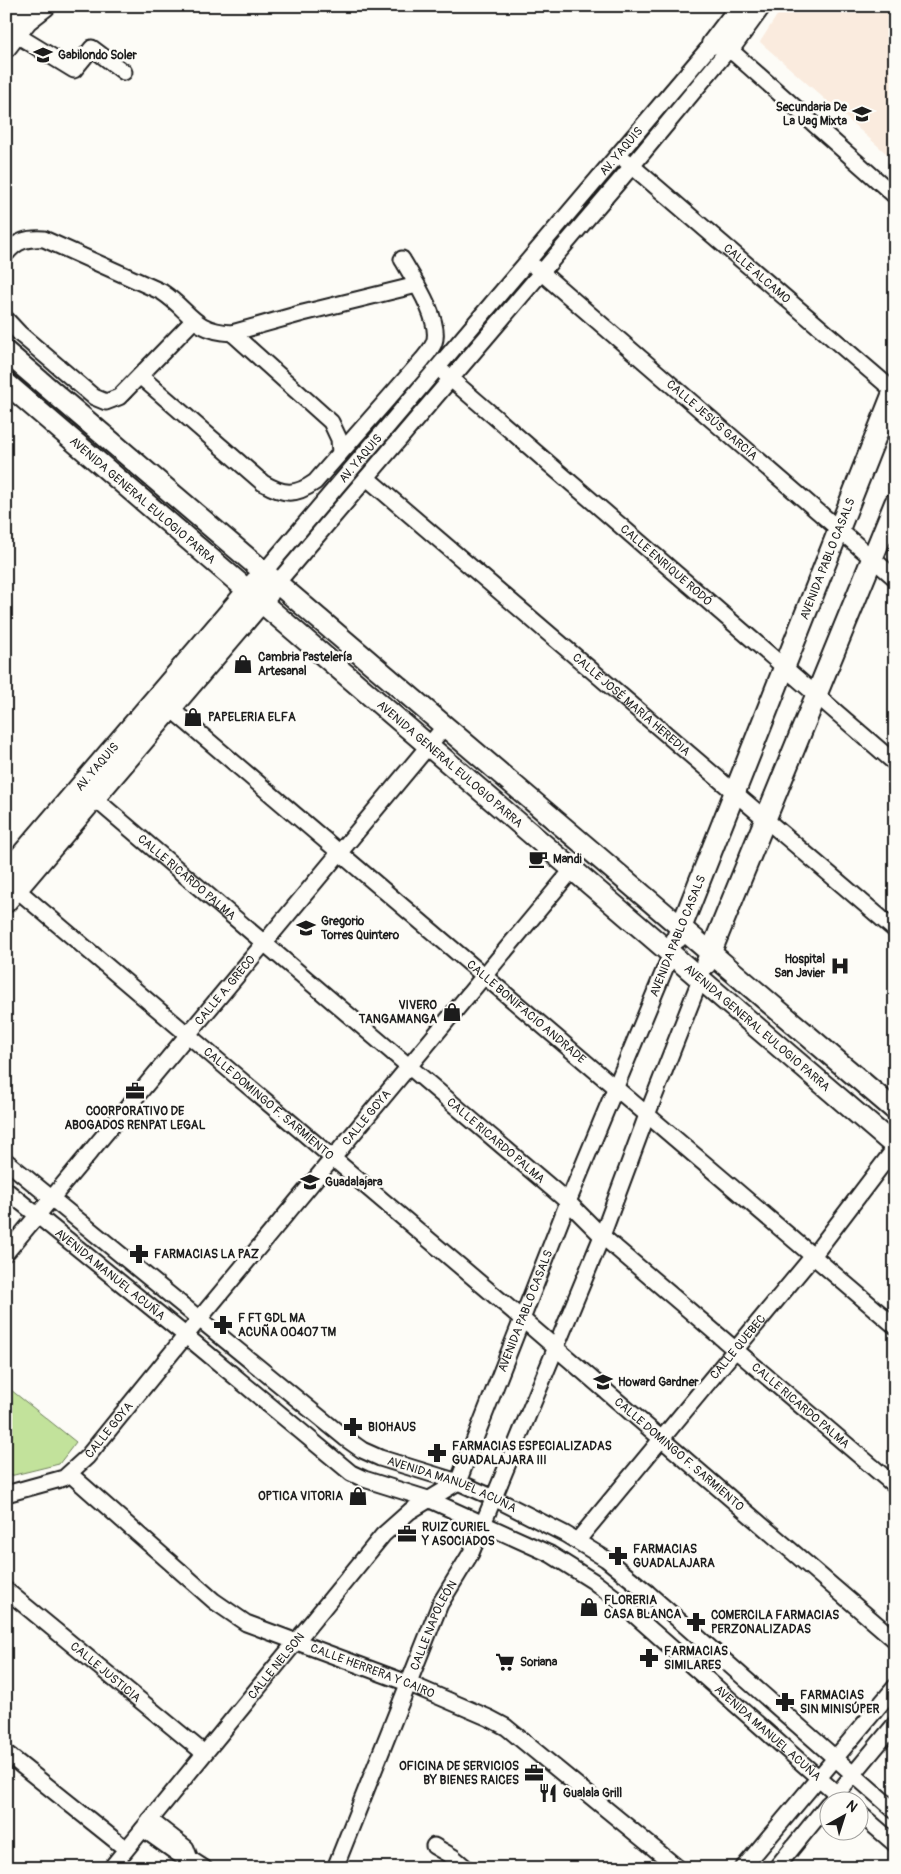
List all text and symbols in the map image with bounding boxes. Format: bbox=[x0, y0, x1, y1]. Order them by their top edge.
school or university icon: Gabilondo Soler bbox=[32, 44, 54, 66]
place label: Gabilondo Soler bbox=[58, 48, 137, 63]
place label: Secundaria De La Uag Mixta bbox=[776, 100, 848, 129]
school or university icon: Secundaria De La Uag Mixta bbox=[851, 103, 873, 125]
street label: AV. YAQUIS bbox=[596, 124, 646, 178]
street label: CALLE ALCAMO bbox=[720, 240, 794, 307]
street label: CALLE JESÚS GARCÍA bbox=[663, 377, 761, 464]
street label: AV. YAQUIS bbox=[336, 431, 385, 486]
street label: AVENIDA GENERAL EULOGIO PARRA bbox=[67, 434, 219, 567]
street label: AVENIDA PABLO CASALS bbox=[796, 496, 858, 622]
street label: CALLE ENRIQUE RODÓ bbox=[617, 521, 716, 609]
place label: Cambria Pastelería Artesanal bbox=[258, 650, 352, 679]
street label: CALLE JOSÉ MARÍA HEREDIA bbox=[569, 650, 693, 759]
shop icon: Cambria Pastelería Artesanal bbox=[232, 653, 254, 675]
street label: AVENIDA GENERAL EULOGIO PARRA bbox=[374, 697, 526, 831]
shop icon: PAPELERIA ELFA bbox=[182, 706, 204, 728]
place label: PAPELERIA ELFA bbox=[208, 710, 296, 725]
street label: AV. YAQUIS bbox=[72, 739, 122, 794]
street label: CALLE RICARDO PALMA bbox=[135, 831, 239, 923]
cafe icon: Mandi bbox=[527, 848, 549, 870]
place label: Mandi bbox=[553, 852, 582, 867]
street label: AVENIDA PABLO CASALS bbox=[647, 873, 709, 999]
place label: Gregorio Torres Quintero bbox=[320, 914, 400, 943]
school or university icon: Gregorio Torres Quintero bbox=[295, 917, 317, 939]
street label: CALLE A. GRECO bbox=[191, 952, 259, 1028]
place label: Hospital San Javier bbox=[774, 952, 826, 981]
hospital icon: Hospital San Javier bbox=[829, 955, 851, 977]
street label: CALLE BONIFACIO ANDRADE bbox=[464, 957, 589, 1067]
street label: AVENIDA GENERAL EULOGIO PARRA bbox=[681, 961, 833, 1095]
place label: VIVERO TANGAMANGA bbox=[358, 998, 437, 1027]
shop icon: VIVERO TANGAMANGA bbox=[441, 1001, 463, 1023]
street label: CALLE DOMINGO F. SARMIENTO bbox=[200, 1044, 337, 1163]
office icon: COORPORATIVO DE ABOGADOS RENPAT LEGAL bbox=[124, 1080, 146, 1102]
street label: CALLE GOYA bbox=[339, 1086, 394, 1148]
street label: CALLE RICARDO PALMA bbox=[444, 1095, 548, 1187]
place label: COORPORATIVO DE ABOGADOS RENPAT LEGAL bbox=[65, 1104, 206, 1133]
school or university icon: Guadalajara bbox=[299, 1171, 321, 1193]
place label: Guadalajara bbox=[325, 1175, 383, 1190]
street label: AVENIDA MANUEL ACUÑA bbox=[52, 1225, 168, 1324]
pharmacy icon: FARMACIAS LA PAZ bbox=[128, 1243, 150, 1265]
place label: FARMACIAS LA PAZ bbox=[154, 1247, 260, 1262]
street label: AVENIDA PABLO CASALS bbox=[495, 1248, 556, 1374]
place label: F FT GDL MA ACUÑA 00407 TM bbox=[238, 1311, 337, 1340]
street label: CALLE QUEBEC bbox=[707, 1311, 769, 1382]
pharmacy icon: F FT GDL MA ACUÑA 00407 TM bbox=[212, 1314, 234, 1336]
street label: CALLE RICARDO PALMA bbox=[749, 1359, 853, 1452]
school or university icon: Howard Gardner bbox=[592, 1371, 614, 1393]
place label: Howard Gardner bbox=[618, 1375, 699, 1390]
street label: CALLE DOMINGO F. SARMIENTO bbox=[611, 1394, 747, 1514]
street label: CALLE GOYA bbox=[82, 1399, 136, 1461]
pharmacy icon: BIOHAUS bbox=[342, 1416, 364, 1438]
place label: BIOHAUS bbox=[368, 1420, 416, 1435]
place label: FARMACIAS ESPECIALIZADAS GUADALAJARA III bbox=[452, 1439, 612, 1468]
pharmacy icon: FARMACIAS ESPECIALIZADAS GUADALAJARA III bbox=[426, 1442, 448, 1464]
street label: AVENIDA MANUEL ACUÑA bbox=[385, 1453, 519, 1516]
shop icon: OPTICA VITORIA bbox=[347, 1485, 369, 1507]
place label: OPTICA VITORIA bbox=[258, 1489, 343, 1504]
place label: RUIZ CURIEL Y ASOCIADOS bbox=[421, 1520, 495, 1549]
office icon: RUIZ CURIEL Y ASOCIADOS bbox=[396, 1523, 418, 1545]
place label: FARMACIAS GUADALAJARA bbox=[633, 1542, 715, 1571]
pharmacy icon: FARMACIAS GUADALAJARA bbox=[607, 1545, 629, 1567]
street label: CALLE NAPOLEÓN bbox=[407, 1578, 460, 1672]
place label: FLORERIA CASA BLANCA bbox=[604, 1593, 681, 1622]
shop icon: FLORERIA CASA BLANCA bbox=[578, 1596, 600, 1618]
place label: COMERCILA FARMACIAS PERZONALIZADAS bbox=[711, 1608, 839, 1637]
pharmacy icon: COMERCILA FARMACIAS PERZONALIZADAS bbox=[685, 1611, 707, 1633]
street label: CALLE NELSON bbox=[245, 1630, 308, 1702]
street label: CALLE JUSTICIA bbox=[67, 1639, 144, 1706]
street label: CALLE HERRERA Y CAIRO bbox=[308, 1640, 437, 1701]
place label: FARMACIAS SIMILARES bbox=[664, 1644, 728, 1673]
pharmacy icon: FARMACIAS SIMILARES bbox=[638, 1647, 660, 1669]
supermarket icon: Soriana bbox=[494, 1651, 516, 1673]
place label: Soriana bbox=[520, 1655, 558, 1670]
street label: AVENIDA MANUEL ACUÑA bbox=[711, 1682, 824, 1784]
place label: FARMACIAS SIN MINISÚPER bbox=[800, 1688, 879, 1717]
pharmacy icon: FARMACIAS SIN MINISÚPER bbox=[774, 1691, 796, 1713]
place label: OFICINA DE SERVICIOS BY BIENES RAICES bbox=[399, 1759, 519, 1788]
office icon: OFICINA DE SERVICIOS BY BIENES RAICES bbox=[523, 1762, 545, 1784]
restaurant icon: Gualala Grill bbox=[537, 1782, 559, 1804]
place label: Gualala Grill bbox=[563, 1786, 622, 1801]
north arrow bbox=[818, 1792, 868, 1842]
text: N bbox=[843, 1797, 861, 1816]

